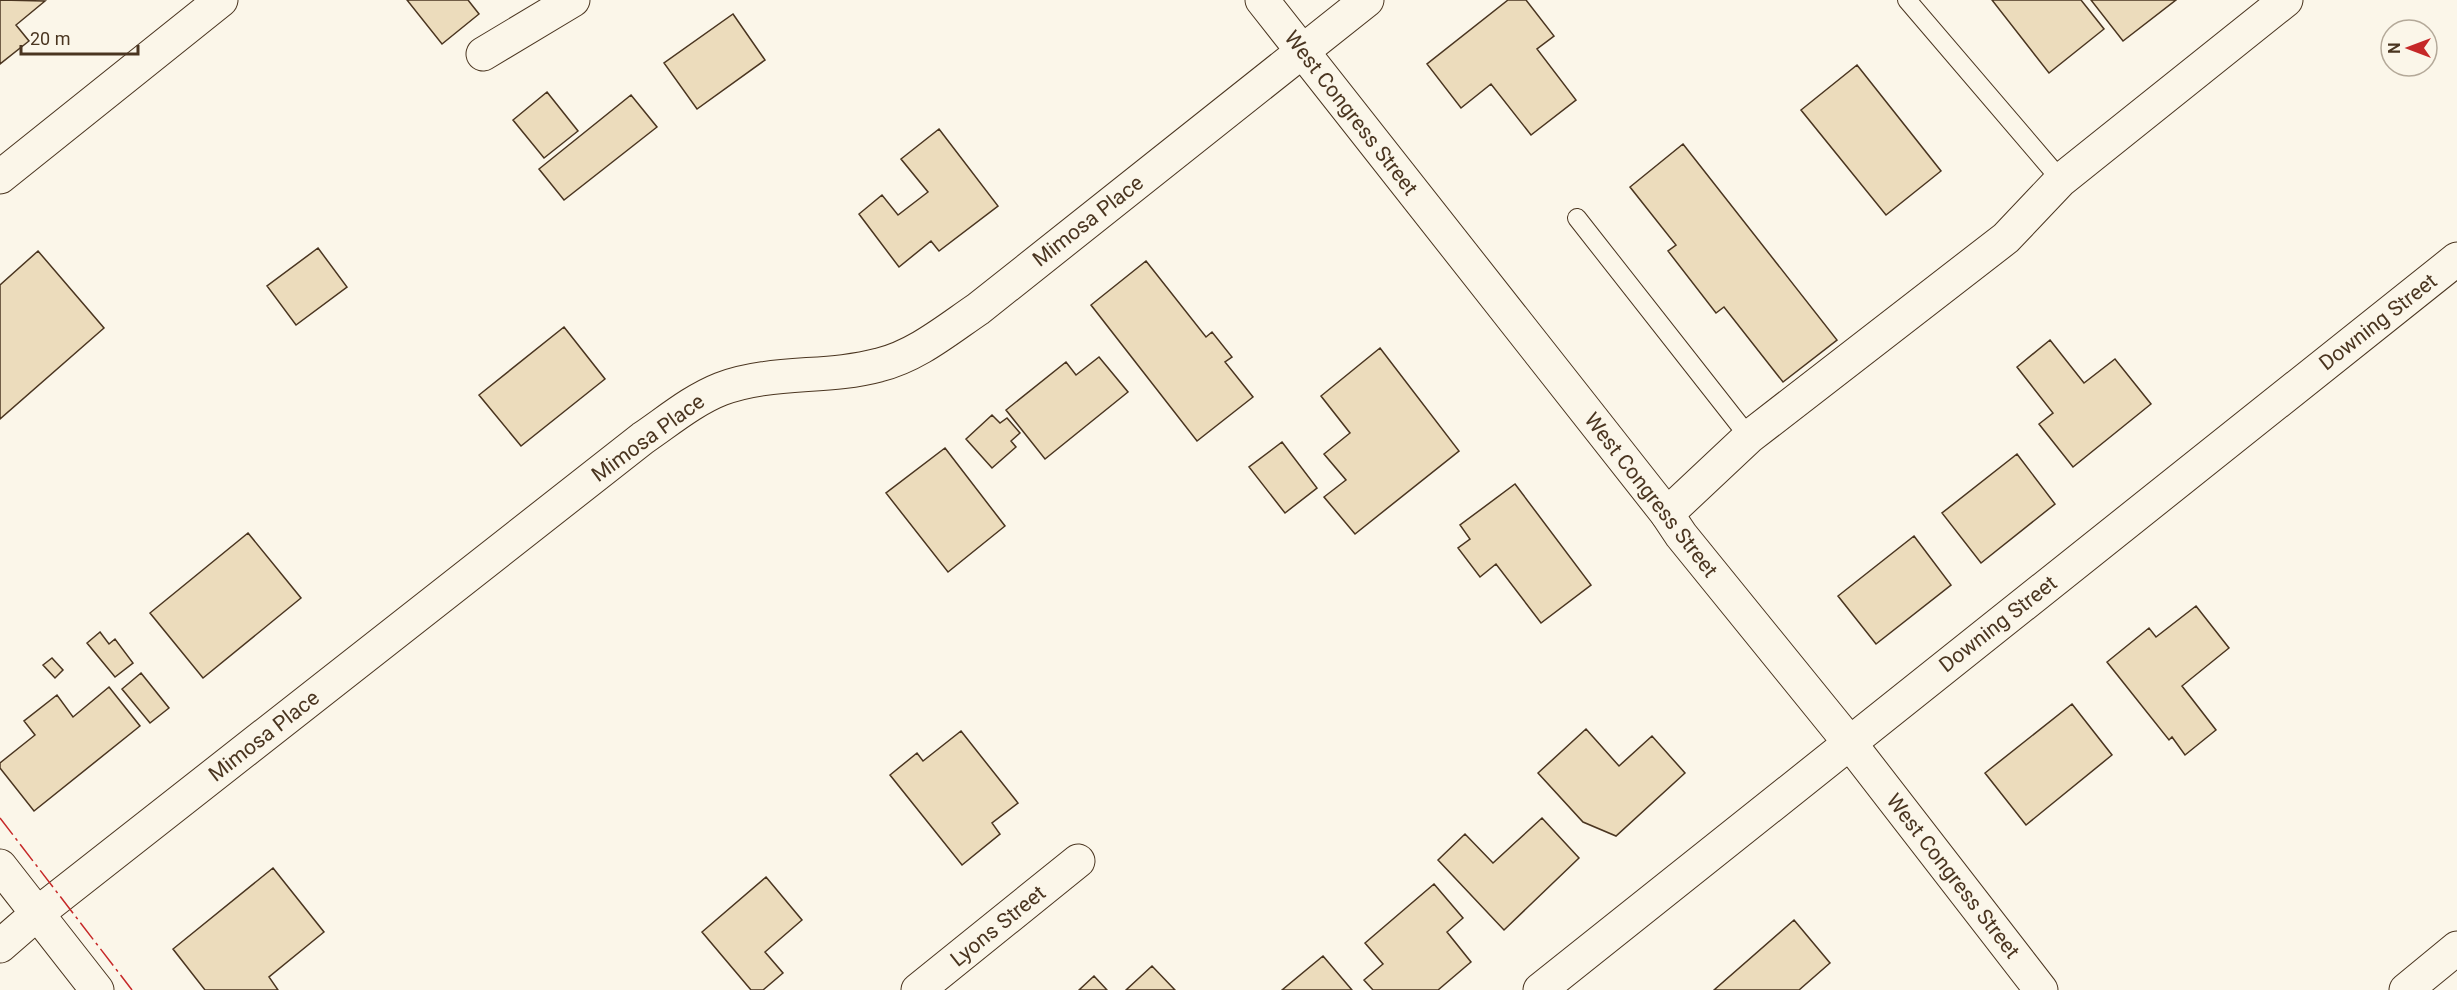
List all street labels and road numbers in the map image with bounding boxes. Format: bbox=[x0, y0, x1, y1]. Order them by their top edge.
street label: West Congress Street bbox=[1279, 26, 1423, 200]
street label: Mimosa Place bbox=[1028, 171, 1148, 271]
street label: Downing Street bbox=[2315, 269, 2442, 375]
street label: Mimosa Place bbox=[587, 389, 709, 487]
street label: West Congress Street bbox=[1579, 408, 1723, 582]
street label: Downing Street bbox=[1935, 571, 2062, 677]
street label: Mimosa Place bbox=[204, 686, 324, 786]
street label: West Congress Street bbox=[1881, 789, 2025, 963]
street label: Lyons Street bbox=[946, 880, 1050, 971]

